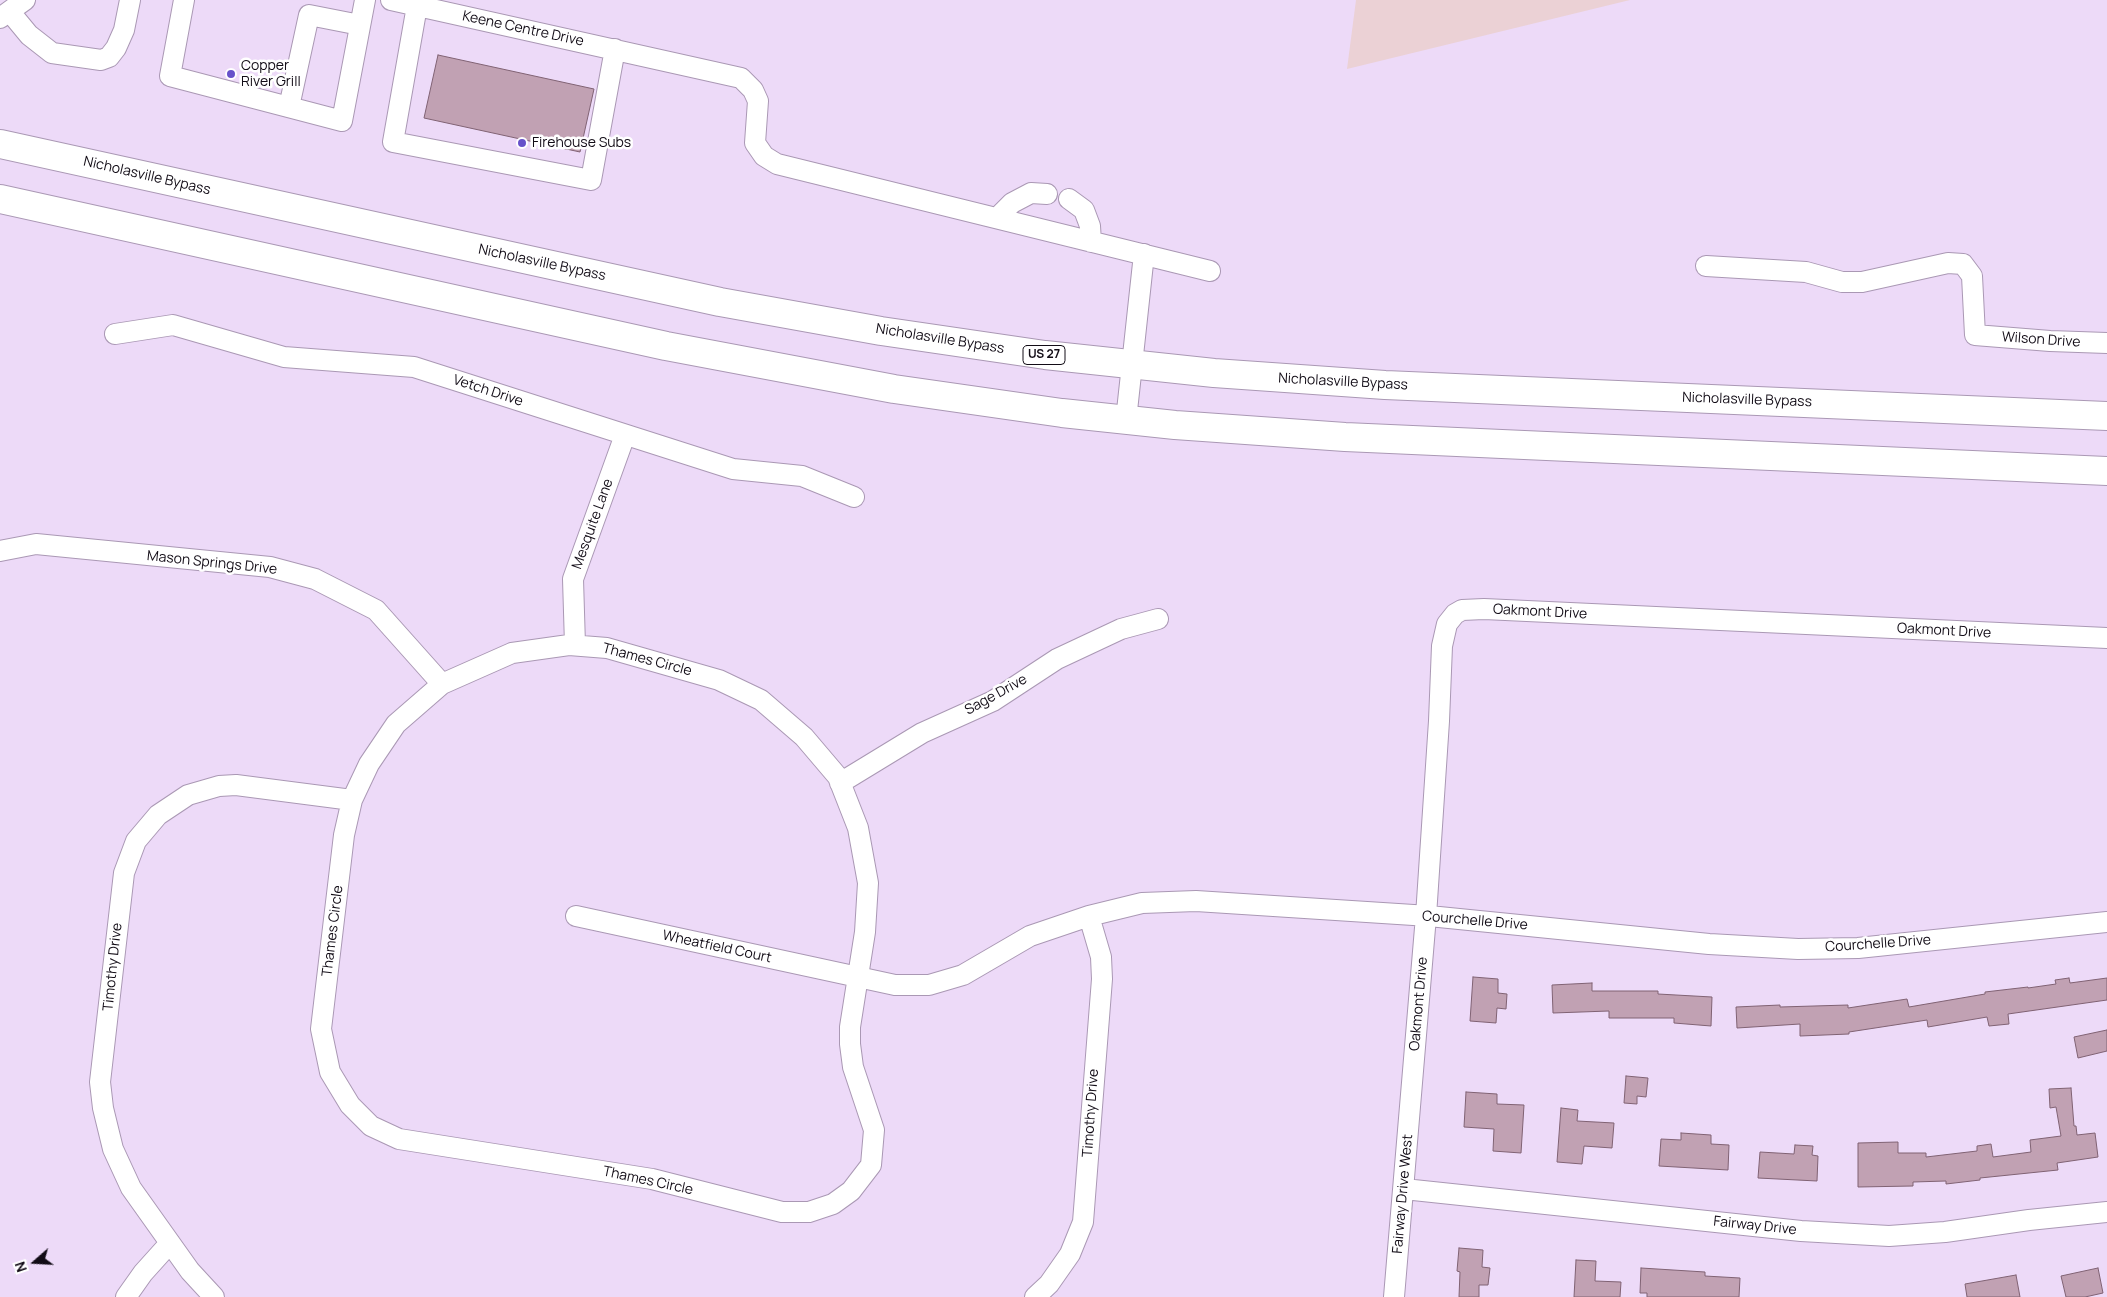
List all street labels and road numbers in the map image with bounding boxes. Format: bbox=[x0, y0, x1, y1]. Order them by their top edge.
street label: Keene Centre Drive bbox=[461, 8, 585, 50]
street label: Nicholasville Bypass bbox=[82, 153, 212, 199]
street label: Nicholasville Bypass bbox=[477, 241, 607, 285]
street label: Nicholasville Bypass bbox=[875, 321, 1005, 357]
street label: Wilson Drive bbox=[2001, 329, 2081, 351]
road number: US 27 bbox=[1023, 346, 1065, 364]
street label: Nicholasville Bypass bbox=[1278, 370, 1408, 394]
street label: Vetch Drive bbox=[451, 372, 525, 410]
street label: Nicholasville Bypass bbox=[1682, 389, 1812, 411]
street label: Mesquite Lane bbox=[569, 477, 617, 571]
street label: Mason Springs Drive bbox=[146, 548, 278, 578]
street label: Oakmont Drive bbox=[1492, 601, 1588, 623]
street label: Oakmont Drive bbox=[1896, 620, 1992, 642]
street label: Thames Circle bbox=[600, 640, 694, 680]
street label: Sage Drive bbox=[962, 671, 1030, 719]
street label: Thames Circle bbox=[319, 884, 347, 978]
street label: Courchelle Drive bbox=[1421, 908, 1529, 934]
street label: Timothy Drive bbox=[100, 922, 126, 1012]
street label: Wheatfield Court bbox=[661, 927, 773, 967]
street label: Courchelle Drive bbox=[1825, 932, 1931, 956]
street label: Oakmont Drive bbox=[1407, 956, 1431, 1052]
street label: Timothy Drive bbox=[1080, 1068, 1102, 1158]
street label: Fairway Drive West bbox=[1389, 1134, 1417, 1254]
street label: Thames Circle bbox=[601, 1163, 695, 1199]
street label: Fairway Drive bbox=[1713, 1213, 1797, 1239]

